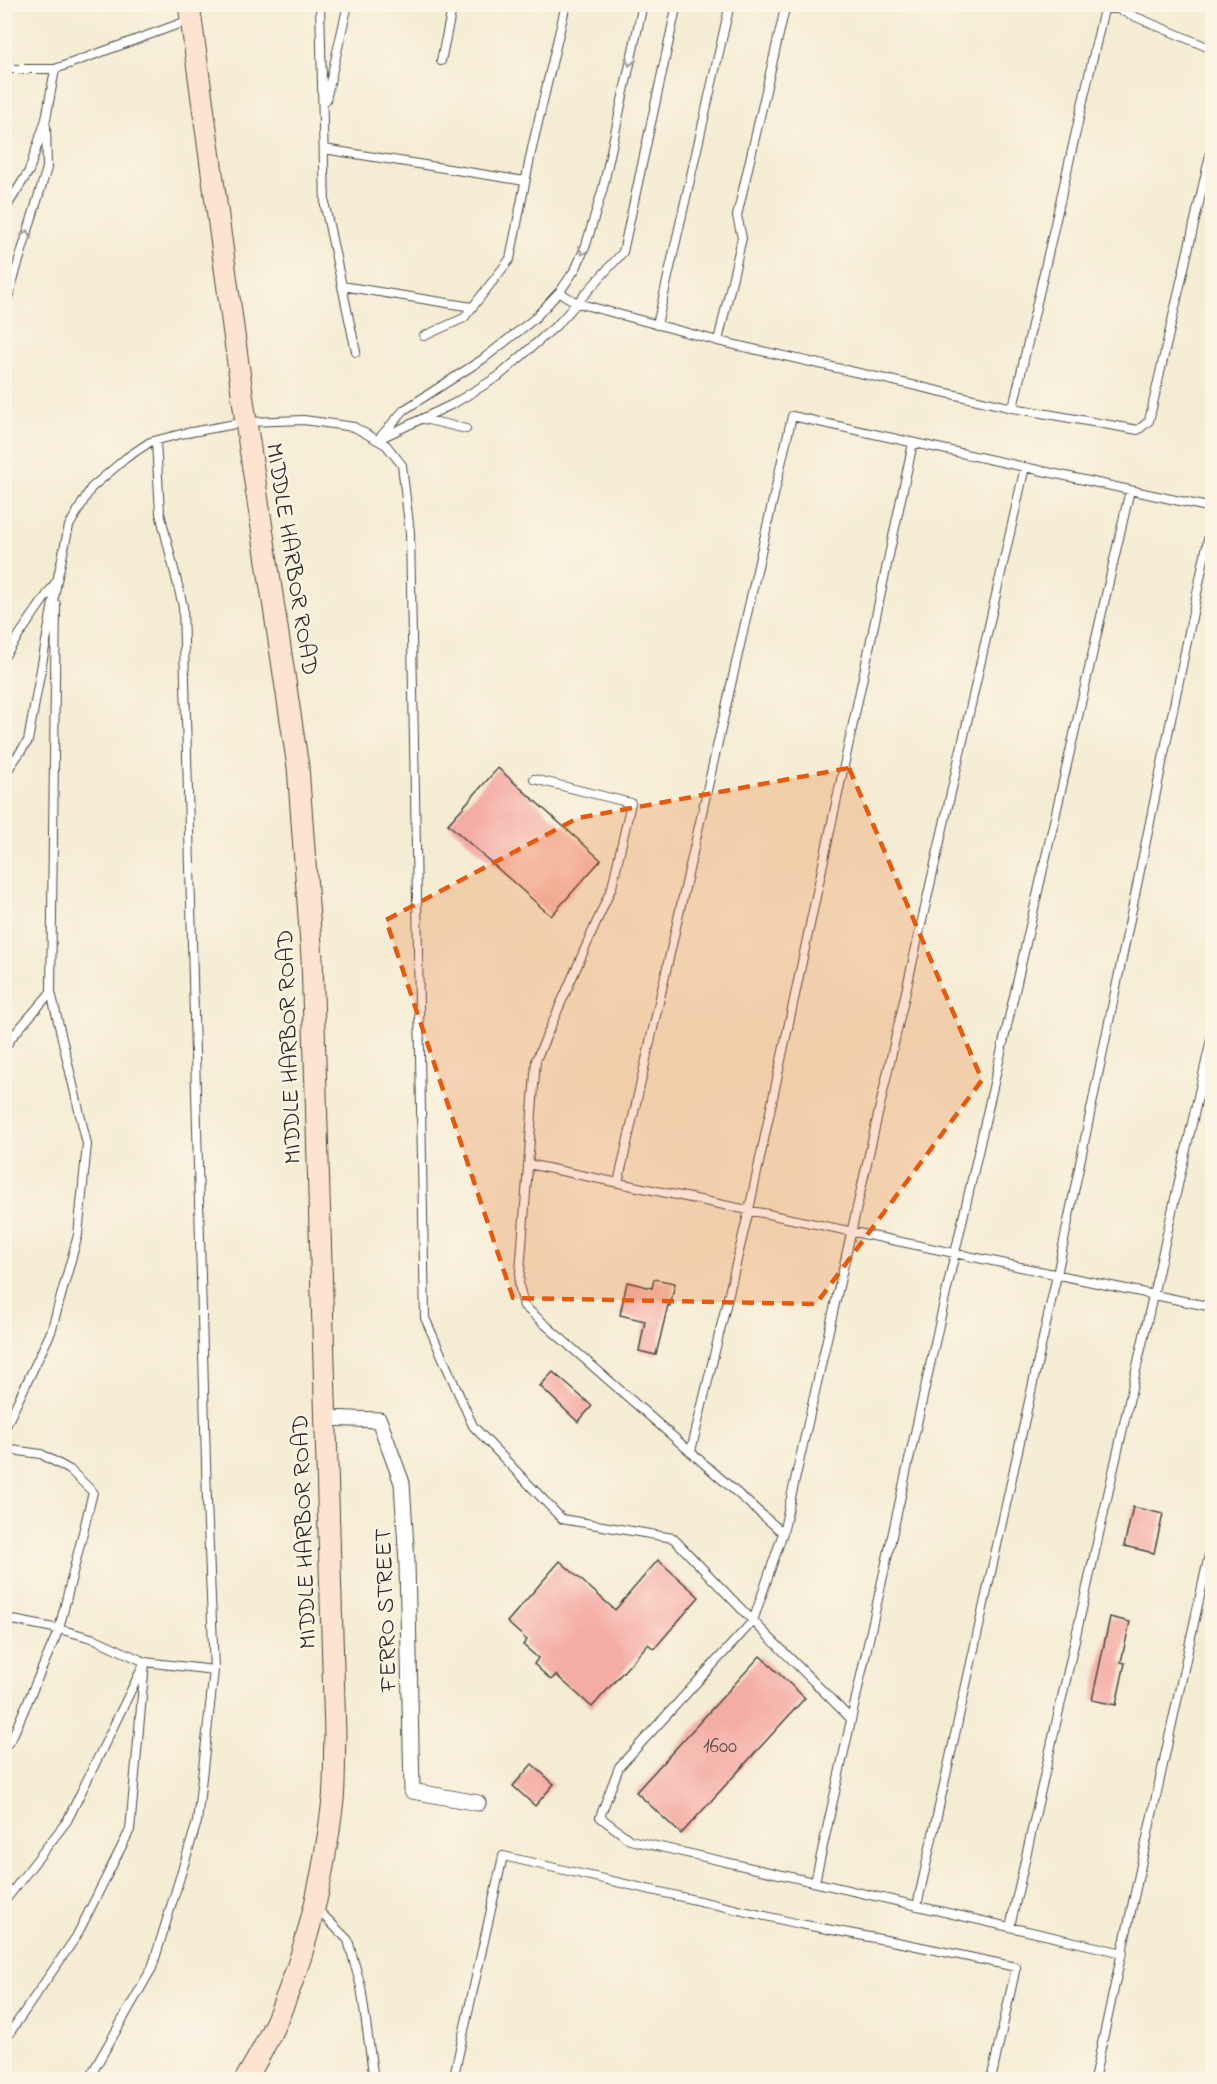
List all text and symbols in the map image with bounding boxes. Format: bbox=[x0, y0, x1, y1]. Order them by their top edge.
one-way arrow bbox=[624, 56, 637, 66]
one-way arrow bbox=[20, 229, 32, 240]
one-way arrow bbox=[578, 244, 590, 255]
street label: MIDDLE HARBOR ROAD bbox=[255, 441, 326, 678]
street label: MIDDLE HARBOR ROAD bbox=[269, 929, 312, 1165]
street label: MIDDLE HARBOR ROAD bbox=[284, 1414, 327, 1650]
street label: FERRO STREET bbox=[367, 1527, 408, 1693]
house number: 1600 bbox=[703, 1732, 737, 1762]

